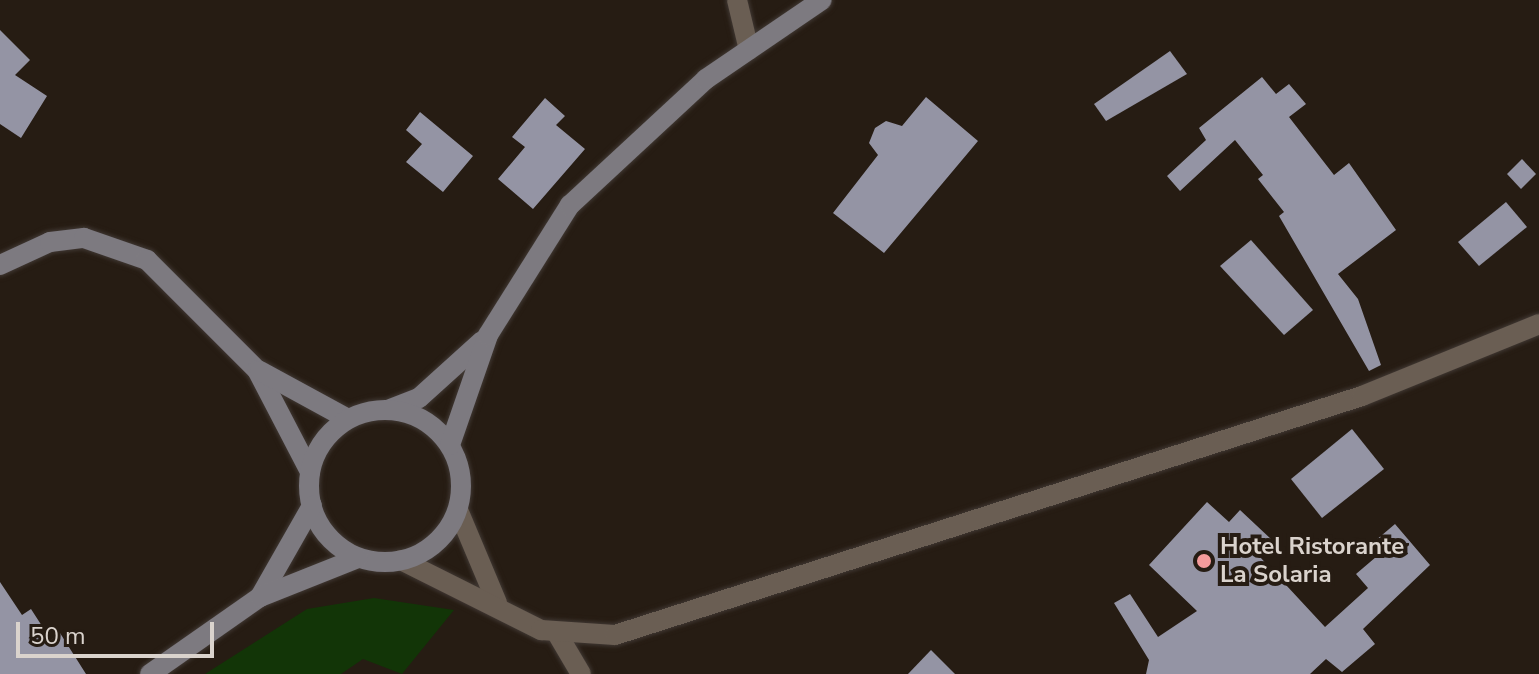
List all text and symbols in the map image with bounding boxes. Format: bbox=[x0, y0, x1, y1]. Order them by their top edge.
place label: Hotel Ristorante La Solaria bbox=[1220, 533, 1404, 589]
marker: Hotel Ristorante La Solaria bbox=[1195, 552, 1213, 570]
scale bar bbox=[20, 606, 218, 656]
text: 50 m bbox=[30, 620, 86, 652]

